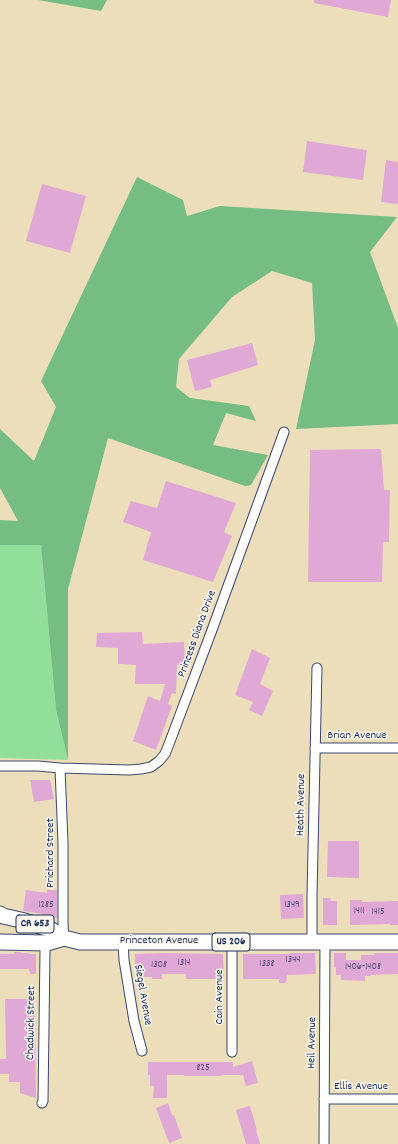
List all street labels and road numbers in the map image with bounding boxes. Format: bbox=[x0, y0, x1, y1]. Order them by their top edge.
street label: Princess Diana Drive bbox=[176, 588, 220, 680]
street label: Brian Avenue bbox=[327, 729, 387, 743]
street label: Heath Avenue bbox=[294, 774, 310, 836]
street label: Prichard Street bbox=[44, 818, 58, 888]
road number: CR 653 bbox=[16, 915, 54, 933]
road number: US 206 bbox=[212, 933, 250, 951]
street label: Princeton Avenue bbox=[120, 934, 198, 948]
street label: Siegel Avenue bbox=[130, 963, 154, 1027]
street label: Cain Avenue bbox=[213, 970, 227, 1024]
street label: Chadwick Street bbox=[24, 986, 40, 1060]
street label: Heil Avenue bbox=[305, 1017, 321, 1069]
street label: Ellis Avenue bbox=[334, 1080, 388, 1094]

